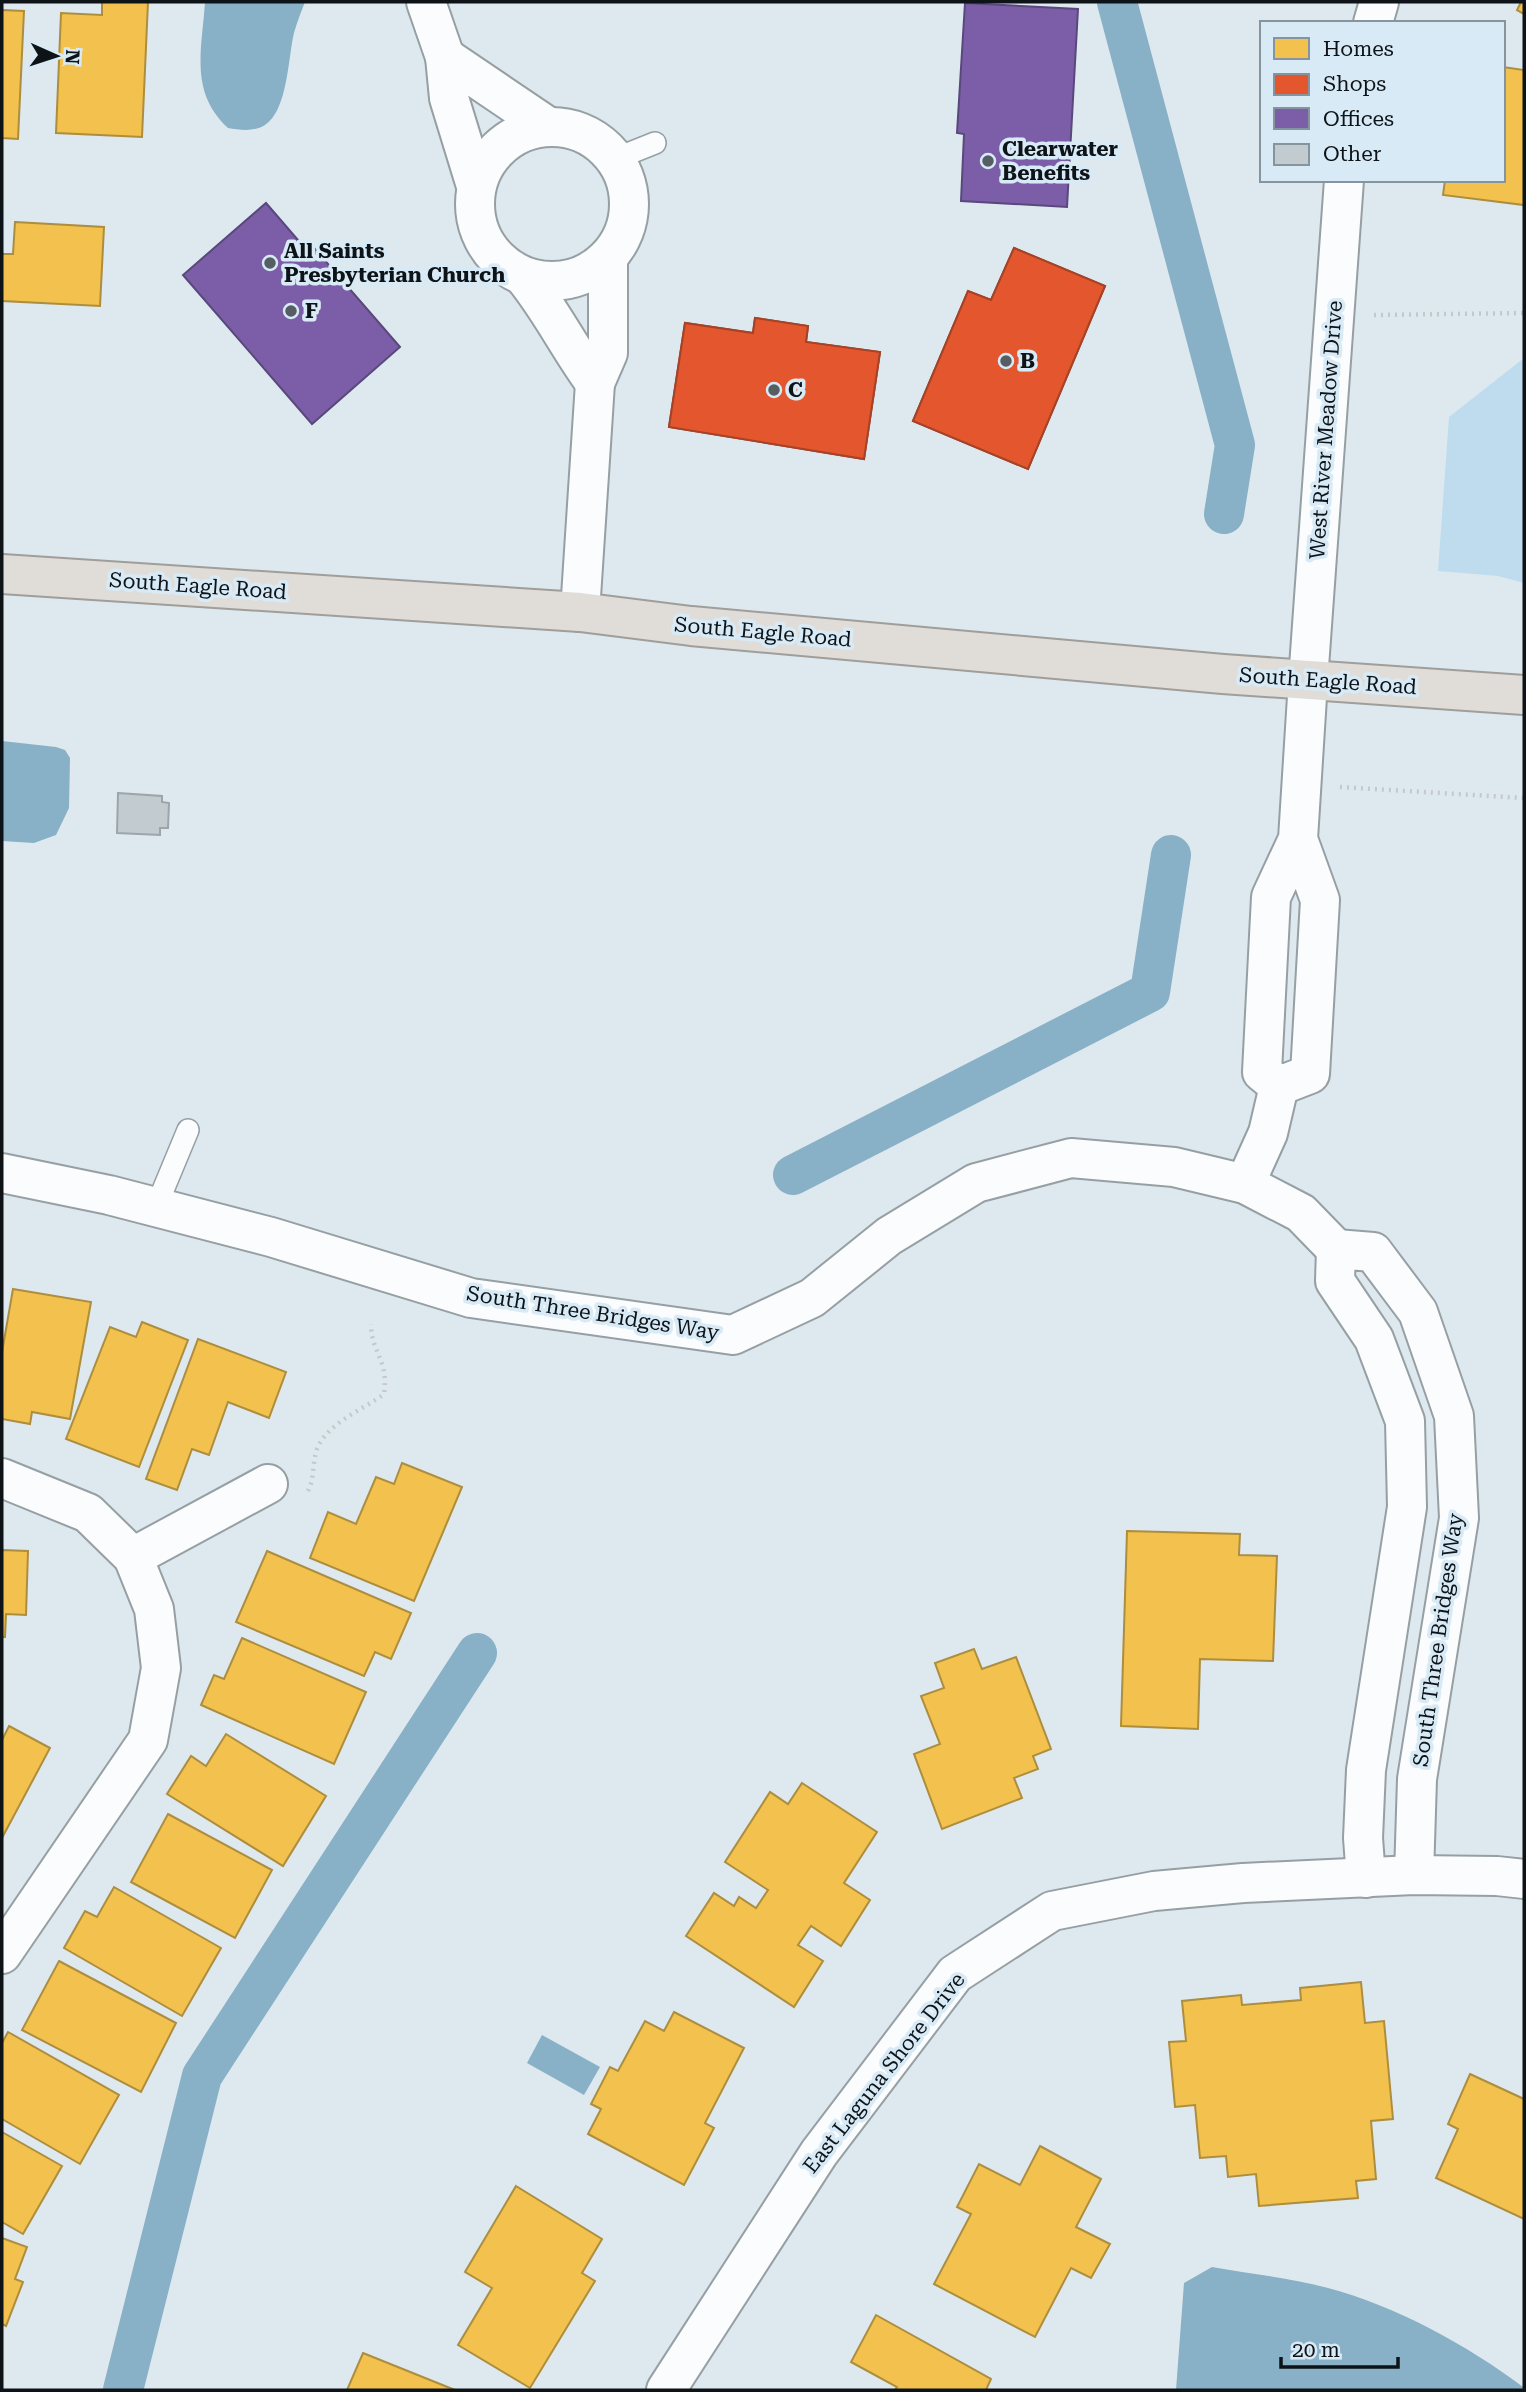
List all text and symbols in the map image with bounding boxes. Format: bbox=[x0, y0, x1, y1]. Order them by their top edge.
north arrow bbox=[21, 21, 91, 91]
legend bbox=[1260, 21, 1505, 182]
text: Homes bbox=[1323, 37, 1394, 61]
text: N bbox=[61, 49, 84, 65]
text: Shops bbox=[1323, 72, 1386, 96]
text: Offices bbox=[1323, 107, 1394, 131]
place label: Clearwater Benefits bbox=[1002, 137, 1119, 185]
text: Other bbox=[1323, 142, 1382, 166]
marker: Clearwater Benefits bbox=[980, 153, 996, 169]
place label: All Saints Presbyterian Church bbox=[284, 239, 505, 287]
marker: All Saints Presbyterian Church bbox=[262, 255, 278, 271]
place label: F bbox=[305, 299, 318, 323]
street label: West River Meadow Drive bbox=[1305, 300, 1347, 560]
marker: F bbox=[283, 303, 299, 319]
place label: B bbox=[1020, 349, 1035, 373]
marker: B bbox=[998, 353, 1014, 369]
place label: C bbox=[788, 378, 803, 402]
marker: C bbox=[766, 382, 782, 398]
street label: South Eagle Road bbox=[108, 568, 288, 604]
street label: South Eagle Road bbox=[673, 612, 853, 652]
street label: South Eagle Road bbox=[1238, 663, 1418, 699]
street label: South Three Bridges Way bbox=[465, 1281, 722, 1345]
street label: South Three Bridges Way bbox=[1408, 1511, 1468, 1768]
street label: East Laguna Shore Drive bbox=[798, 1968, 970, 2178]
scale bar bbox=[1281, 2326, 1398, 2370]
text: 20 m bbox=[1292, 2338, 1340, 2362]

